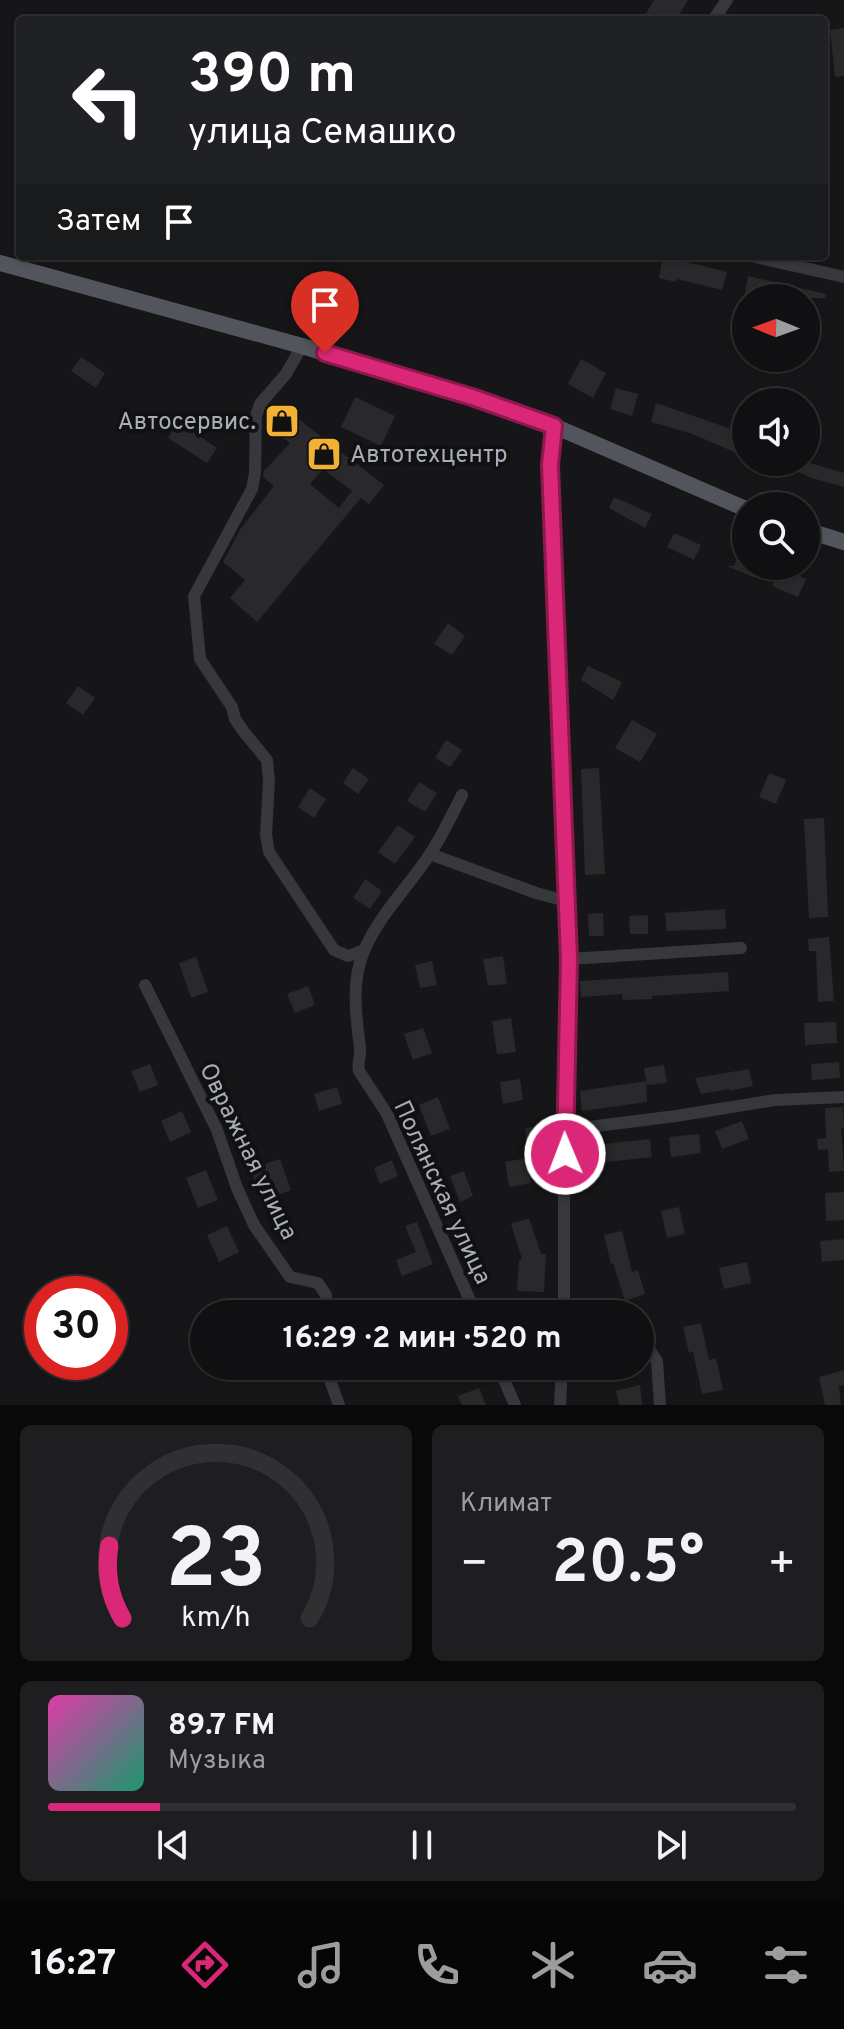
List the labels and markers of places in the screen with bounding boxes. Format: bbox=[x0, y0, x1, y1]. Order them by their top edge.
pin bbox=[291, 271, 359, 353]
shop icon: Автосервис. bbox=[263, 402, 301, 440]
place label: Автосервис. bbox=[117, 408, 256, 438]
shop icon: Автотехцентр bbox=[305, 435, 343, 473]
place label: Автотехцентр bbox=[350, 441, 508, 471]

